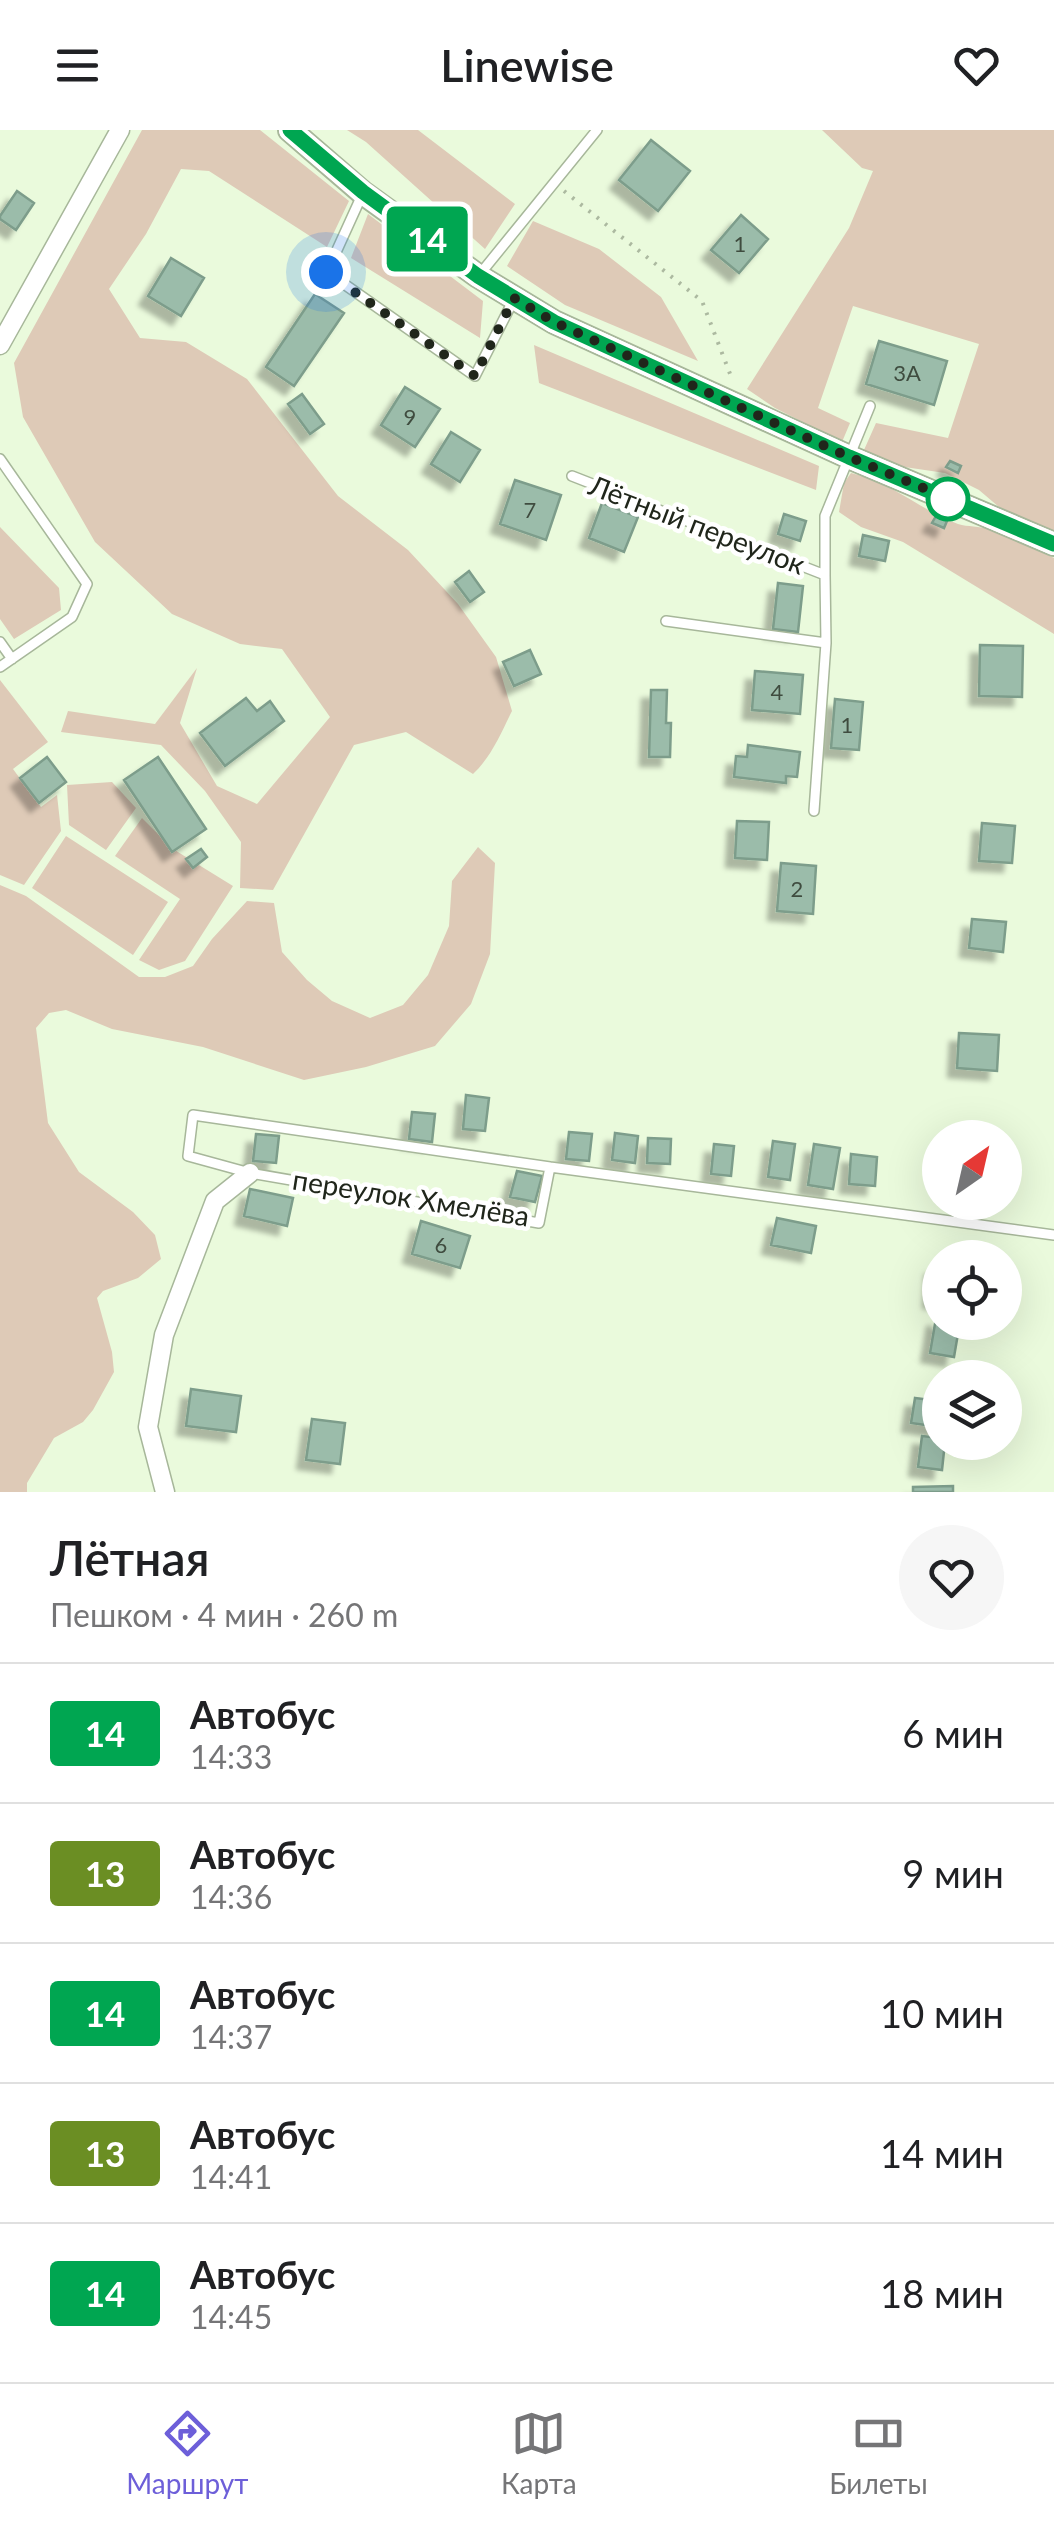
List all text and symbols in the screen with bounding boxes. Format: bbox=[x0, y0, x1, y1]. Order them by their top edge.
icon: menu bbox=[50, 38, 105, 93]
text: Linewise bbox=[440, 38, 614, 92]
icon: heart bbox=[949, 38, 1004, 93]
line badge: 14 bbox=[382, 206, 472, 272]
text: 14 bbox=[407, 218, 447, 260]
house number: 1 bbox=[734, 230, 746, 257]
your location bbox=[301, 247, 351, 297]
house number: 3А bbox=[893, 359, 921, 386]
house number: 9 bbox=[404, 403, 416, 430]
street label: Лётный переулок bbox=[584, 467, 811, 581]
unlabelled marker bbox=[927, 478, 969, 520]
house number: 7 bbox=[524, 496, 536, 523]
house number: 4 bbox=[771, 678, 784, 705]
house number: 1 bbox=[841, 711, 853, 738]
house number: 2 bbox=[791, 875, 803, 902]
north arrow bbox=[922, 1120, 1022, 1220]
map controls bbox=[922, 1120, 1022, 1460]
street label: переулок Хмелёва bbox=[290, 1162, 532, 1233]
house number: 6 bbox=[435, 1231, 447, 1258]
button: locate bbox=[922, 1240, 1022, 1340]
button: layers bbox=[922, 1360, 1022, 1460]
button: heart bbox=[899, 1525, 1004, 1630]
text: Лётная bbox=[50, 1529, 210, 1586]
text: Пешком · 4 мин · 260 m bbox=[50, 1595, 398, 1634]
text: Автобус bbox=[190, 1691, 335, 1737]
text: 6 мин bbox=[902, 1710, 1004, 1756]
text: 14 bbox=[85, 1712, 125, 1754]
text: 14:33 bbox=[190, 1737, 272, 1776]
text: Автобус bbox=[190, 1831, 335, 1877]
text: 9 мин bbox=[902, 1850, 1004, 1896]
text: 13 bbox=[85, 1852, 125, 1894]
text: 14:36 bbox=[190, 1877, 272, 1916]
text: Автобус bbox=[190, 1971, 335, 2017]
text: 10 мин bbox=[880, 1990, 1004, 2036]
text: 14 bbox=[85, 1992, 125, 2034]
text: 14:37 bbox=[190, 2017, 272, 2056]
text: Автобус bbox=[190, 2111, 335, 2157]
text: 14 мин bbox=[880, 2130, 1004, 2176]
text: 13 bbox=[85, 2132, 125, 2174]
text: 14:41 bbox=[190, 2157, 272, 2196]
text: Автобус bbox=[190, 2251, 335, 2297]
text: 18 мин bbox=[880, 2270, 1004, 2316]
text: 14 bbox=[85, 2272, 125, 2314]
text: 14:45 bbox=[190, 2297, 272, 2336]
tab: Маршрут bbox=[126, 2406, 248, 2500]
tab: Карта bbox=[501, 2406, 577, 2500]
tab: Билеты bbox=[829, 2406, 928, 2500]

